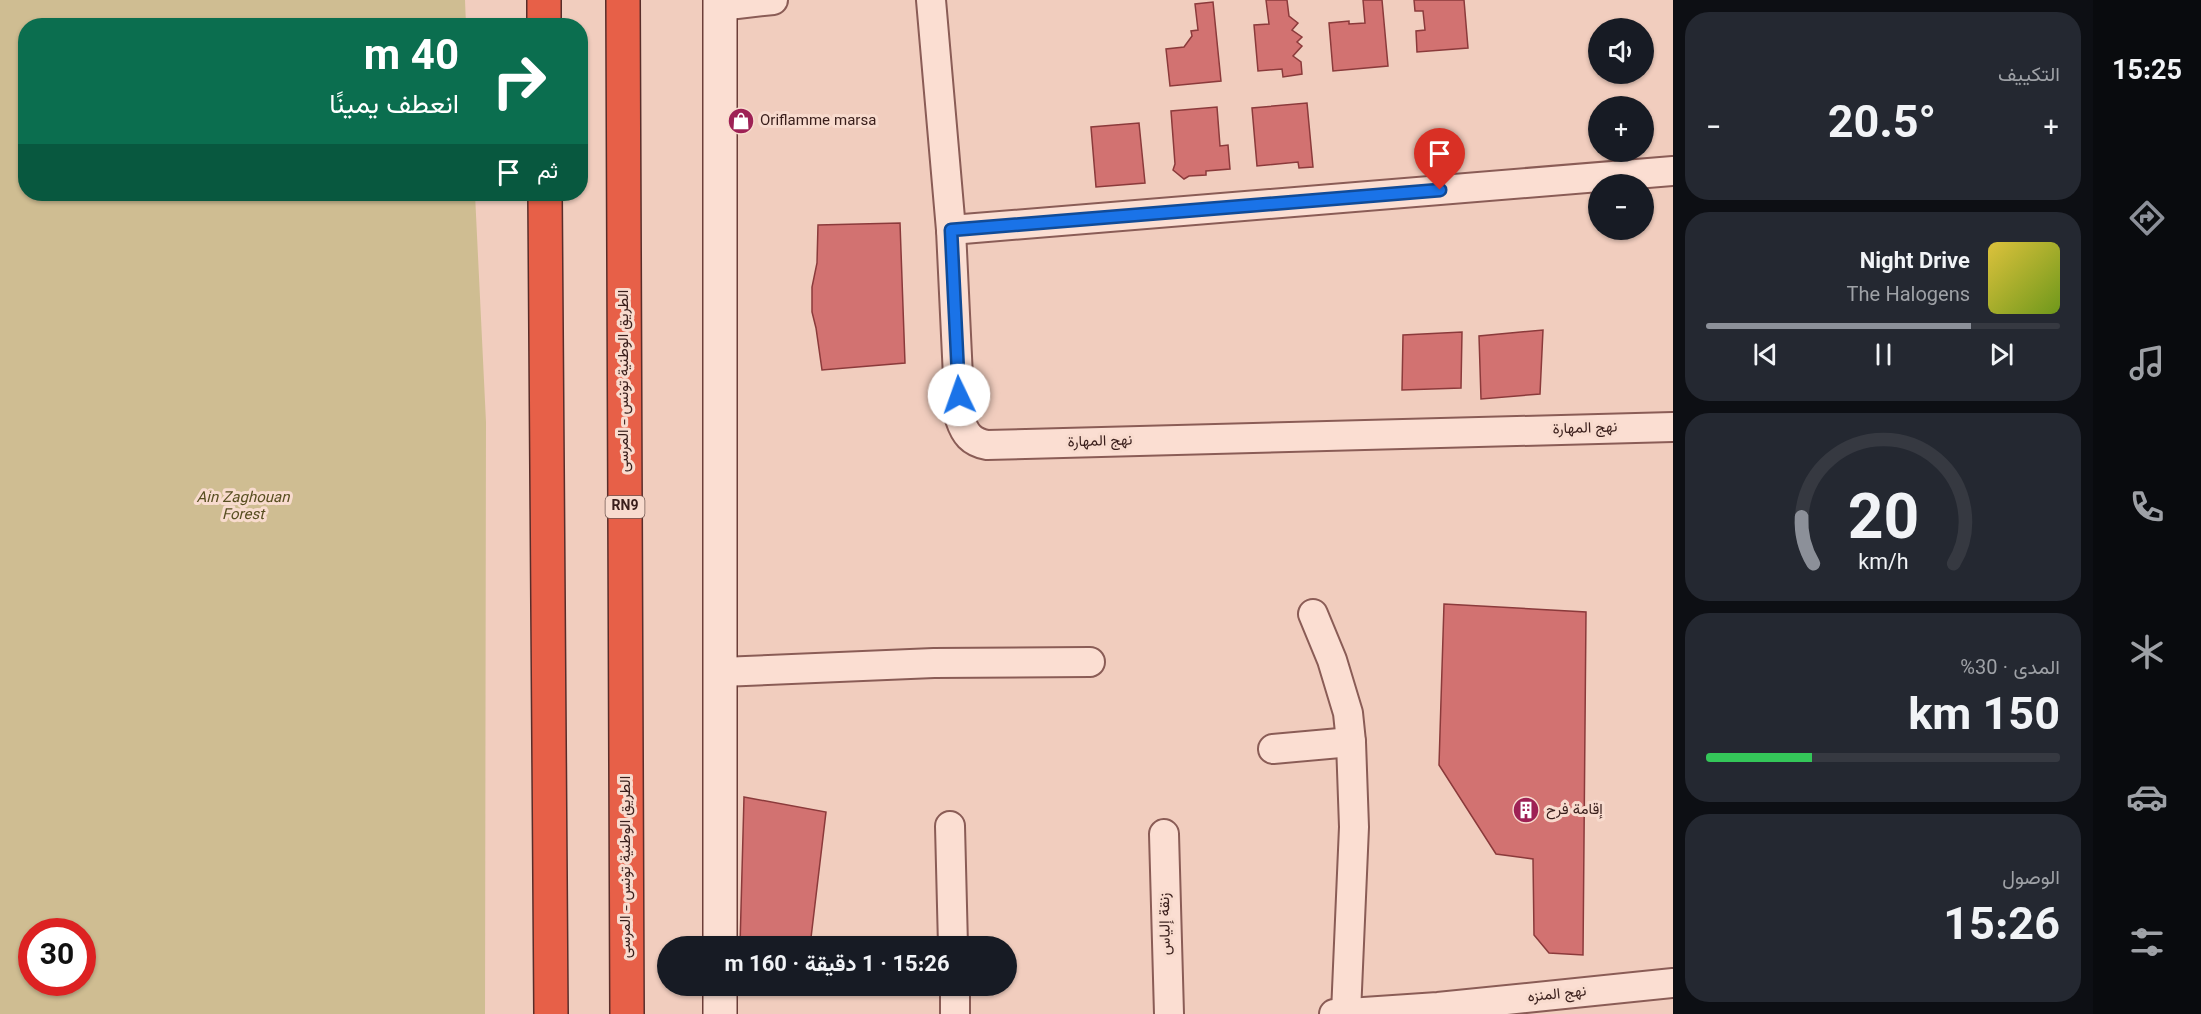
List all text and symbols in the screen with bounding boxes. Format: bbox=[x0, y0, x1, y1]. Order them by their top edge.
map controls bbox=[1588, 18, 1654, 240]
button: sound bbox=[1588, 18, 1654, 84]
text: 40 m bbox=[364, 26, 459, 92]
icon: right bbox=[480, 42, 558, 120]
text: 15:25 bbox=[2112, 51, 2182, 94]
text: التكييف bbox=[1998, 60, 2060, 92]
text: انعطف يمينًا bbox=[329, 85, 459, 128]
text: 20.5° bbox=[1828, 91, 1936, 161]
button: + bbox=[1588, 96, 1654, 162]
text: − bbox=[1706, 101, 1721, 153]
text: + bbox=[2042, 101, 2060, 153]
shop icon: Oriflamme marsa bbox=[726, 106, 756, 136]
place label: Oriflamme marsa bbox=[760, 110, 876, 133]
pin bbox=[1414, 128, 1465, 190]
icon: arrive bbox=[1423, 137, 1456, 170]
text: ثم bbox=[537, 155, 558, 190]
icon: arrive bbox=[492, 156, 525, 189]
button: − bbox=[1588, 174, 1654, 240]
icon: directions bbox=[2126, 197, 2168, 239]
text: Night Drive bbox=[1860, 245, 1970, 280]
text: The Halogens bbox=[1846, 280, 1970, 312]
street label: الطريق الوطنية تونس - المرسى bbox=[613, 290, 636, 472]
icon: previous bbox=[1749, 338, 1782, 371]
icon: pause bbox=[1867, 338, 1900, 371]
icon: next bbox=[1985, 338, 2018, 371]
icon: music bbox=[2126, 342, 2168, 384]
position arrow bbox=[927, 363, 991, 427]
street label: نهج المهارة bbox=[1552, 416, 1618, 442]
street label: نهج المهارة bbox=[1067, 429, 1133, 455]
text: 20 bbox=[1847, 474, 1919, 572]
icon: phone bbox=[2126, 486, 2168, 528]
park label: Ain Zaghouan Forest bbox=[197, 487, 290, 527]
road number: RN9 bbox=[606, 496, 644, 518]
text: km/h bbox=[1858, 547, 1908, 581]
icon: climate bbox=[2126, 631, 2168, 673]
text: المدى · 30% bbox=[1960, 653, 2060, 685]
text: 150 km bbox=[1908, 683, 2060, 753]
street label: الطريق الوطنية تونس - المرسى bbox=[615, 776, 638, 958]
icon: car bbox=[2126, 776, 2168, 818]
building icon: إقامة فرح bbox=[1511, 795, 1541, 825]
place label: إقامة فرح bbox=[1546, 799, 1603, 822]
text: الوصول bbox=[2002, 863, 2060, 895]
street label: زنقة إلياس bbox=[1154, 893, 1178, 955]
text: 15:26 bbox=[1943, 893, 2060, 963]
speed limit sign: 30 bbox=[18, 918, 96, 996]
icon: filters bbox=[2126, 921, 2168, 963]
text: 15:26 · 1 دقيقة · 160 m bbox=[724, 948, 950, 983]
street label: نهج المنزه bbox=[1526, 980, 1588, 1010]

